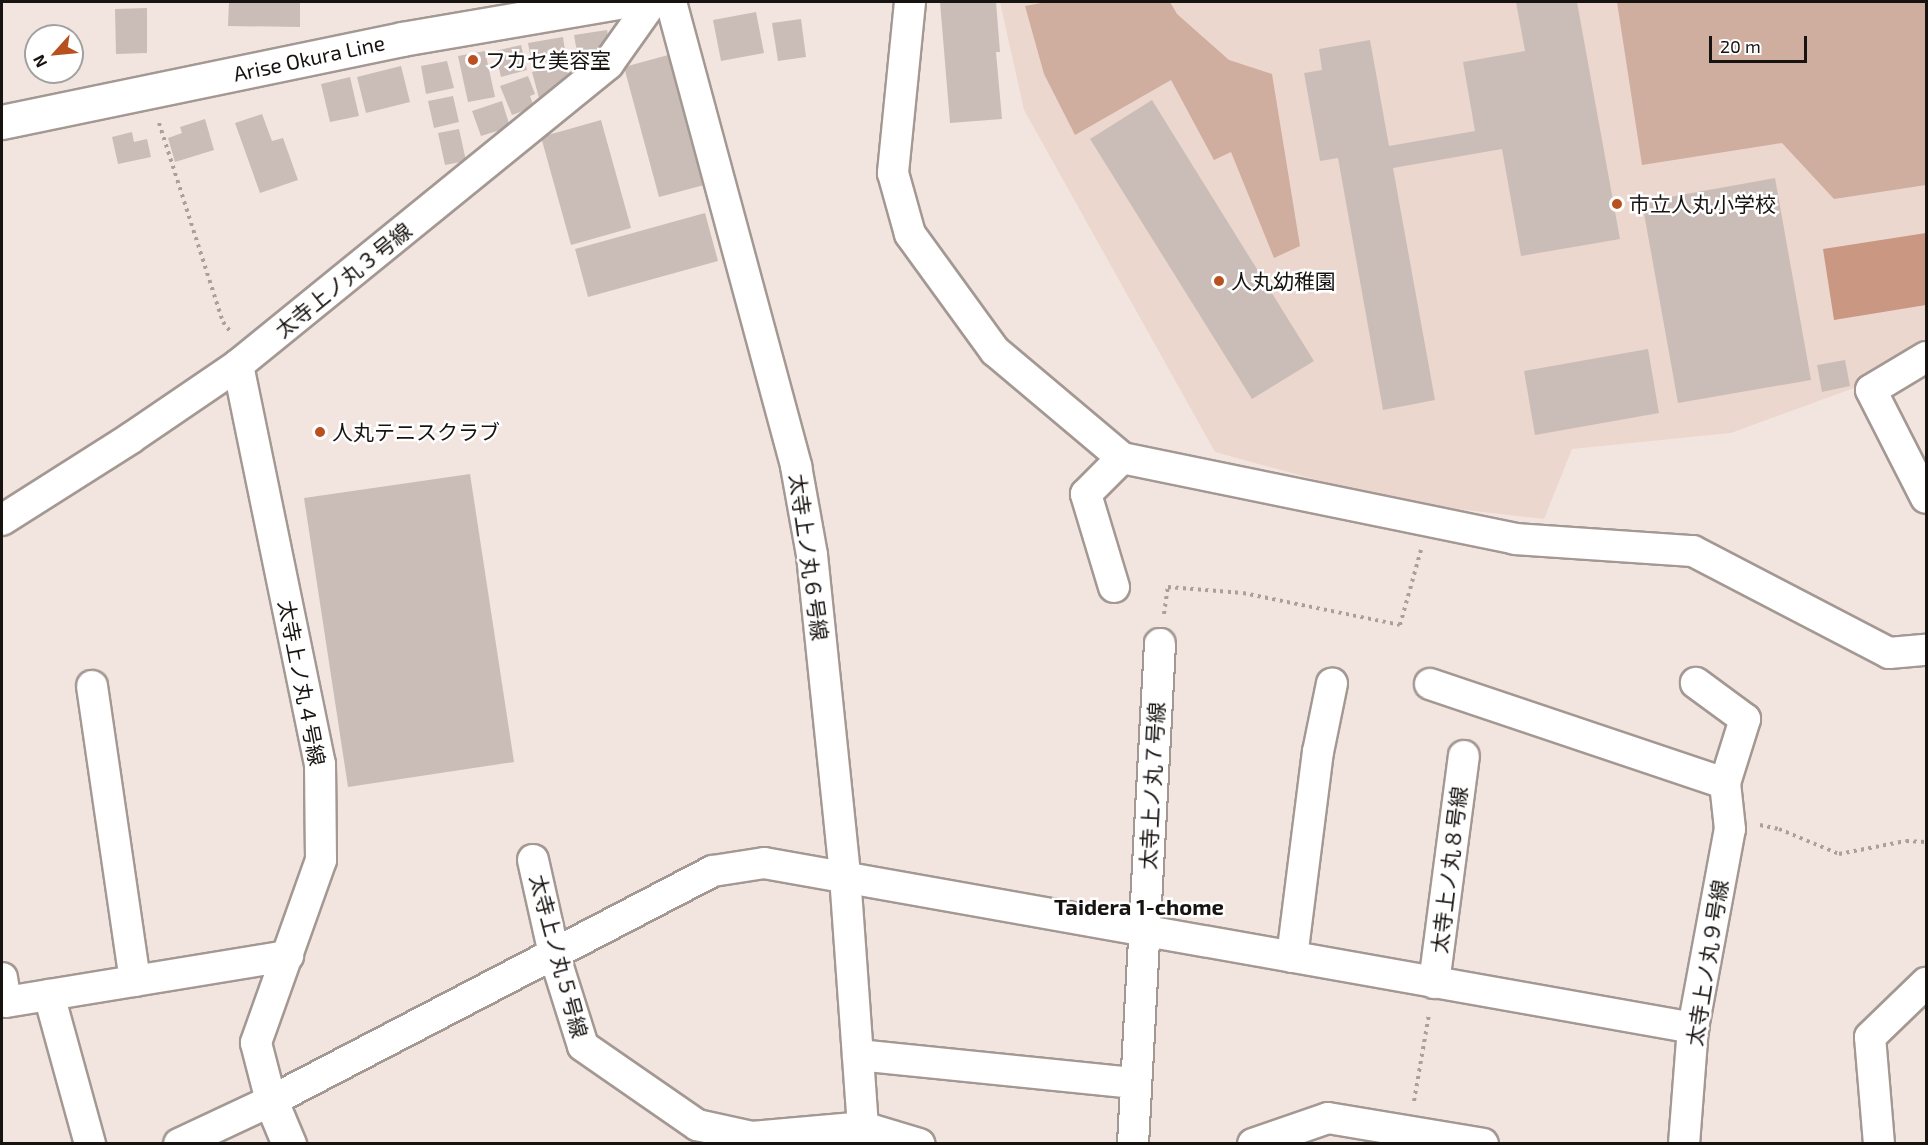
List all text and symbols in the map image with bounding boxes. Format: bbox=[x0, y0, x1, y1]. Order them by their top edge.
north arrow bbox=[24, 24, 84, 84]
scale bar bbox=[1712, 24, 1810, 62]
street label: Arise Okura Line bbox=[231, 30, 387, 86]
text: 20 m bbox=[1720, 35, 1761, 57]
place label: フカセ美容室 bbox=[485, 47, 611, 73]
text: N bbox=[28, 52, 50, 71]
marker: フカセ美容室 bbox=[466, 53, 480, 67]
place label: 市立人丸小学校 bbox=[1629, 191, 1776, 217]
marker: 市立人丸小学校 bbox=[1610, 197, 1624, 211]
street label: 太寺上ノ丸３号線 bbox=[270, 217, 416, 343]
place label: 人丸幼稚園 bbox=[1231, 268, 1336, 294]
marker: 人丸幼稚園 bbox=[1212, 274, 1226, 288]
place label: 人丸テニスクラブ bbox=[332, 419, 500, 445]
marker: 人丸テニスクラブ bbox=[313, 425, 327, 439]
street label: 太寺上ノ丸６号線 bbox=[785, 472, 833, 642]
street label: 太寺上ノ丸４号線 bbox=[274, 598, 330, 768]
street label: 太寺上ノ丸７号線 bbox=[1135, 701, 1169, 871]
street label: 太寺上ノ丸８号線 bbox=[1426, 785, 1472, 955]
street label: 太寺上ノ丸５号線 bbox=[525, 872, 593, 1040]
street label: 太寺上ノ丸９号線 bbox=[1681, 878, 1733, 1048]
district label: Taidera 1-chome bbox=[1054, 894, 1224, 920]

